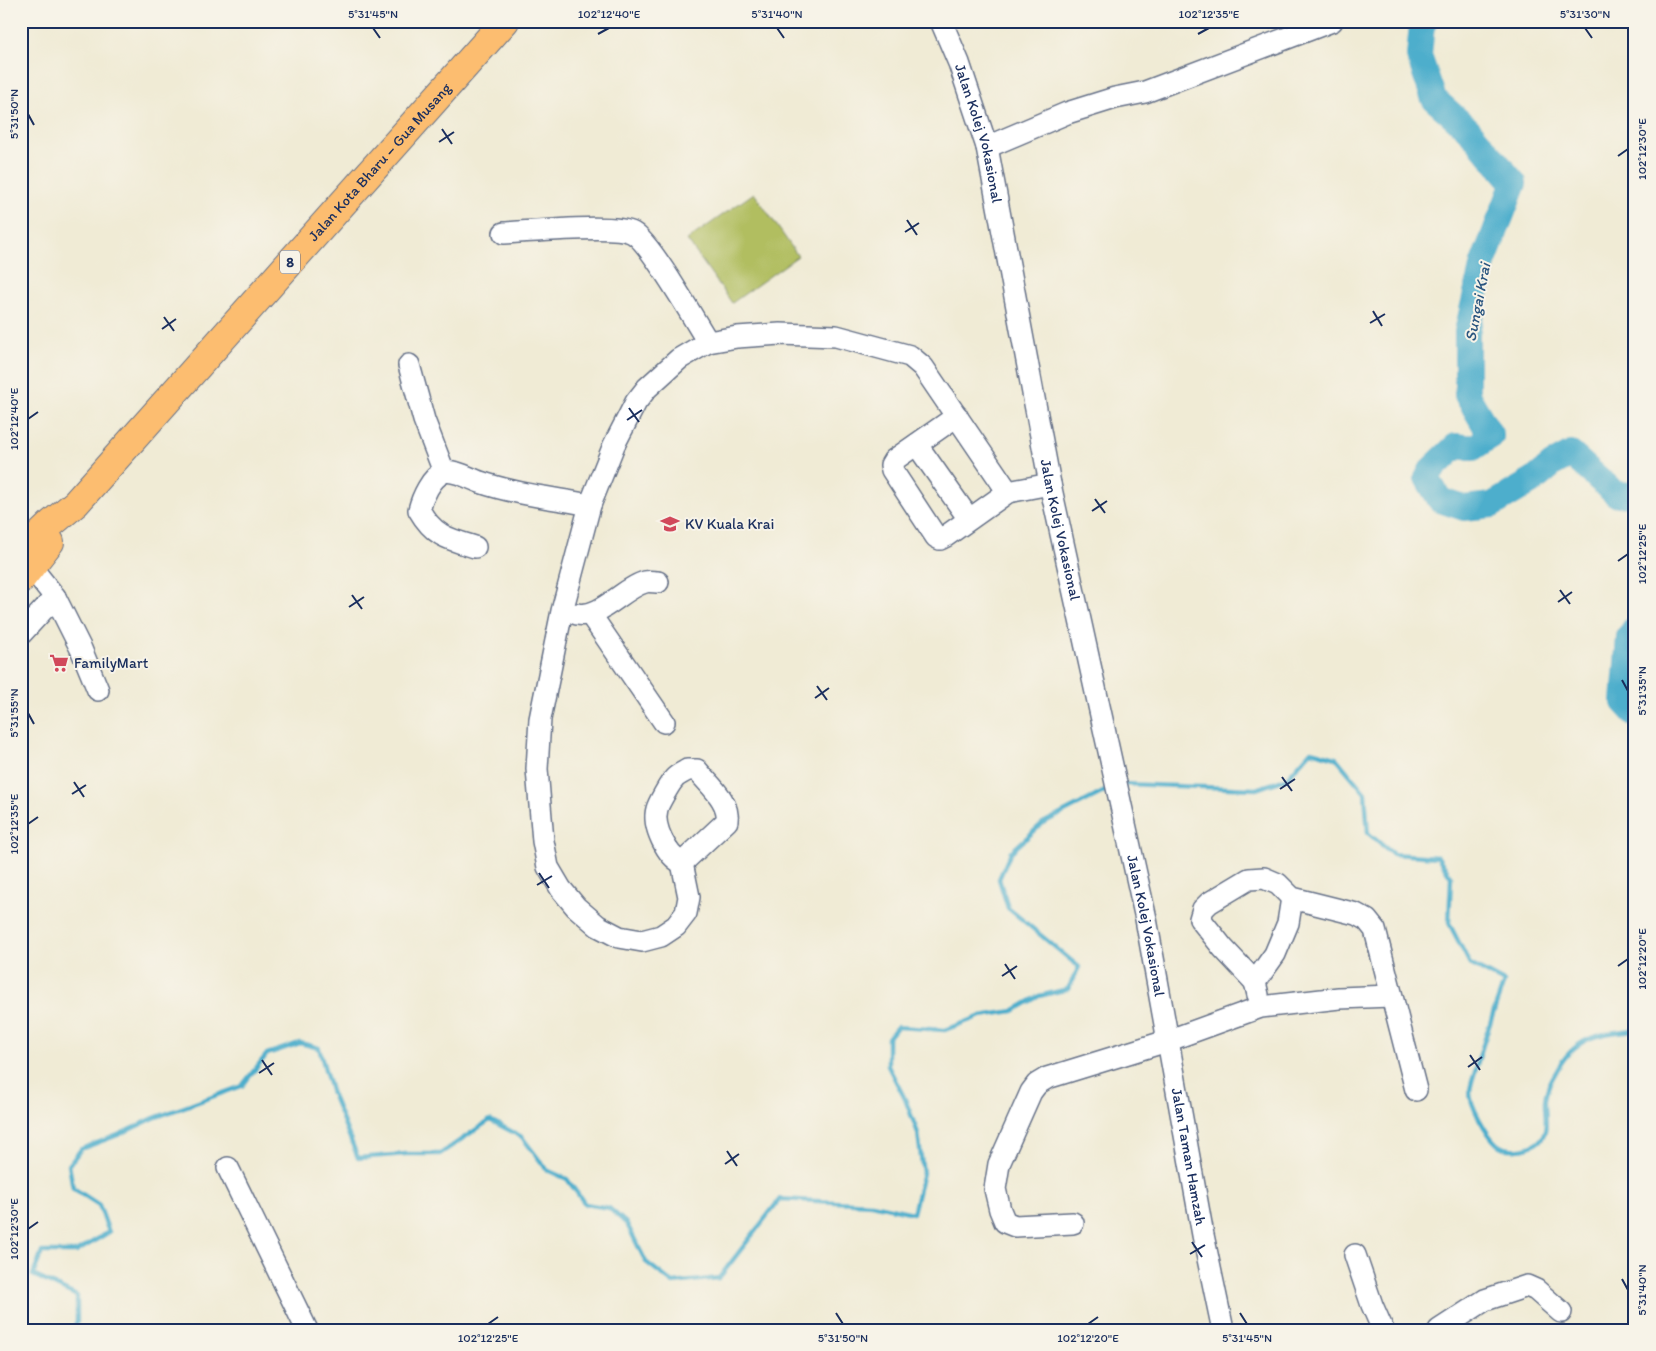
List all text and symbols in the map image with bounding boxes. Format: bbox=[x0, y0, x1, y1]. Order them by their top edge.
text: 5°31'45"N bbox=[348, 7, 398, 21]
text: 102°12'40"E bbox=[578, 7, 641, 21]
text: 5°31'40"N bbox=[751, 7, 803, 21]
text: 102°12'35"E bbox=[1179, 7, 1240, 21]
text: 5°31'30"N bbox=[1560, 7, 1610, 21]
street label: Jalan Kolej Vokasional bbox=[951, 61, 1006, 205]
street label: Jalan Kota Bharu – Gua Musang bbox=[304, 79, 455, 245]
text: 5°31'50"N bbox=[7, 89, 21, 139]
text: 102°12'30"E bbox=[1635, 118, 1649, 180]
road number: 8 bbox=[280, 250, 300, 274]
water label: Sungai Krai bbox=[1461, 259, 1495, 343]
text: 102°12'40"E bbox=[7, 387, 21, 450]
street label: Jalan Kolej Vokasional bbox=[1037, 458, 1085, 603]
school or university icon: KV Kuala Krai bbox=[659, 513, 681, 535]
place label: KV Kuala Krai bbox=[685, 515, 774, 533]
text: 102°12'25"E bbox=[1635, 523, 1649, 584]
supermarket icon: FamilyMart bbox=[48, 652, 70, 674]
place label: FamilyMart bbox=[74, 654, 149, 672]
text: 5°31'35"N bbox=[1635, 666, 1649, 716]
text: 5°31'55"N bbox=[7, 688, 21, 738]
text: 102°12'35"E bbox=[7, 793, 21, 854]
street label: Jalan Kolej Vokasional bbox=[1123, 853, 1169, 999]
text: 102°12'20"E bbox=[1635, 928, 1649, 990]
street label: Jalan Taman Hamzah bbox=[1168, 1087, 1210, 1227]
text: 102°12'30"E bbox=[7, 1198, 21, 1260]
text: 5°31'40"N bbox=[1635, 1264, 1649, 1316]
text: 102°12'25"E bbox=[458, 1331, 519, 1345]
text: 5°31'50"N bbox=[818, 1331, 868, 1345]
text: 102°12'20"E bbox=[1057, 1331, 1119, 1345]
text: 5°31'45"N bbox=[1222, 1331, 1272, 1345]

